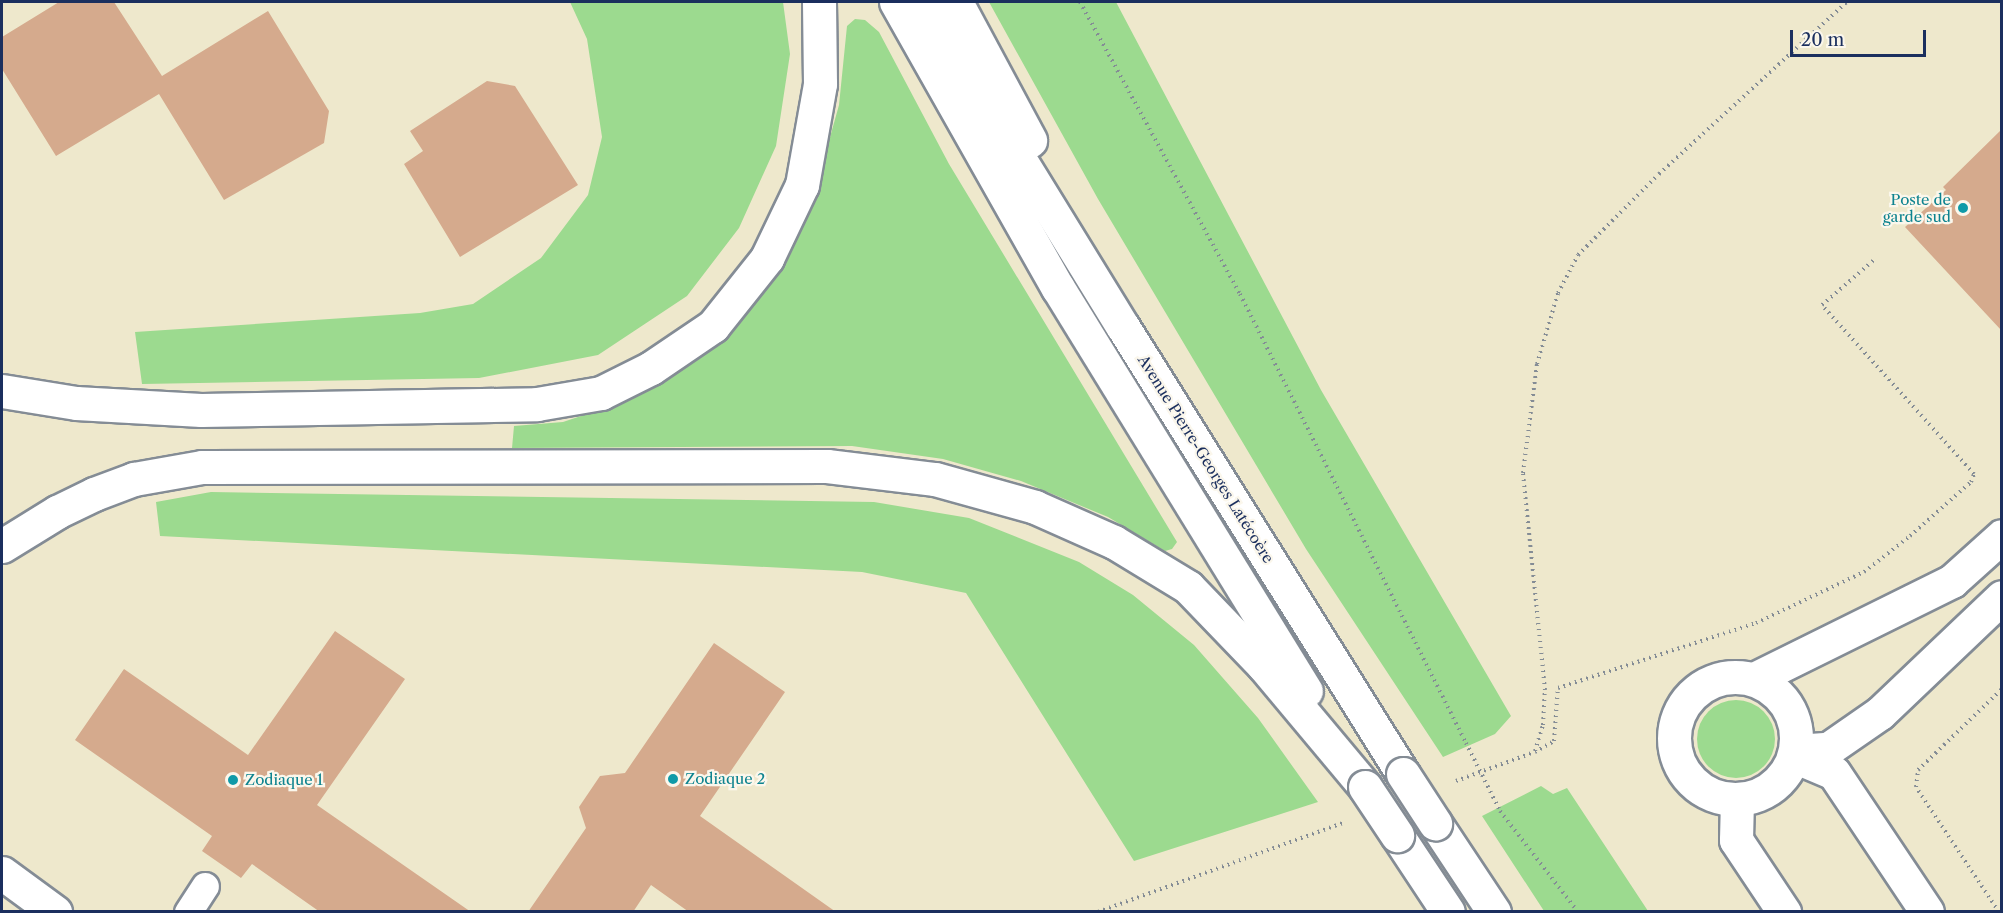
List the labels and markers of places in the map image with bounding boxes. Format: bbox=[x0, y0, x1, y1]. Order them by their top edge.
place label: Poste de garde sud bbox=[1883, 190, 1951, 225]
marker: Poste de garde sud bbox=[1956, 201, 1970, 215]
place label: Zodiaque 2 bbox=[685, 770, 765, 788]
place label: Zodiaque 1 bbox=[245, 771, 323, 789]
marker: Zodiaque 2 bbox=[666, 772, 680, 786]
marker: Zodiaque 1 bbox=[226, 773, 240, 787]

